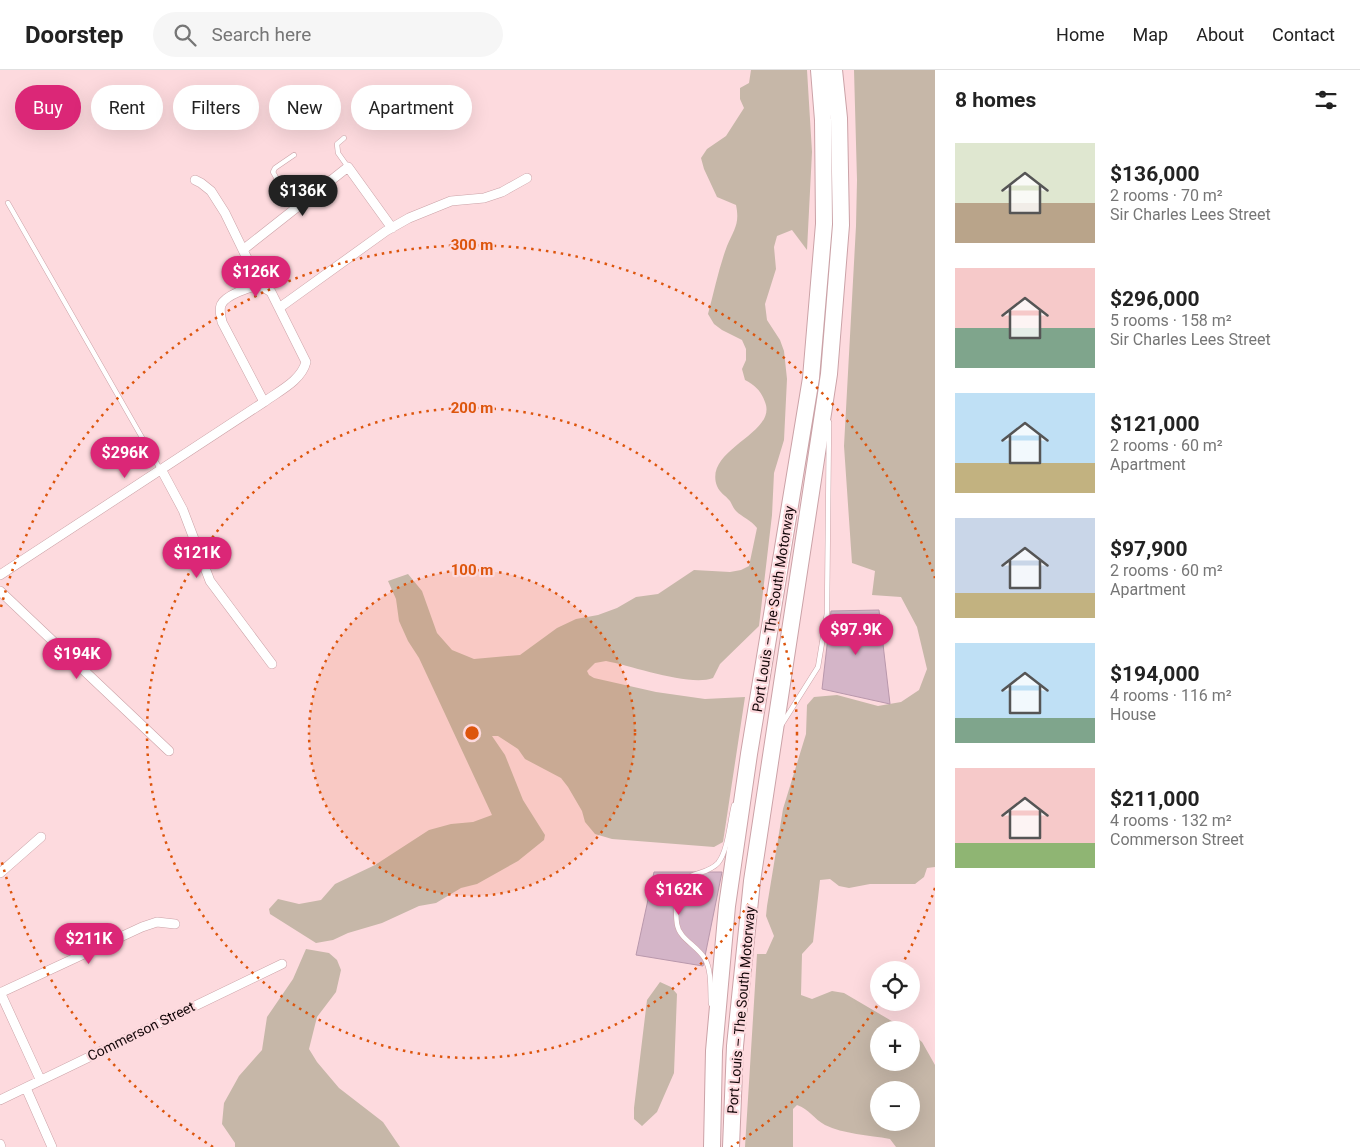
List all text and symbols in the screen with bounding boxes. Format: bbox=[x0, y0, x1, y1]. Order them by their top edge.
search box bbox=[153, 12, 503, 57]
text: Doorstep bbox=[25, 21, 123, 49]
icon: search bbox=[171, 21, 199, 49]
text: Search here bbox=[211, 23, 311, 46]
text: Home bbox=[1056, 24, 1105, 45]
text: Map bbox=[1133, 24, 1168, 45]
text: About bbox=[1196, 24, 1244, 45]
text: Contact bbox=[1272, 24, 1335, 45]
chip: Buy bbox=[15, 85, 81, 130]
chip: Rent bbox=[91, 85, 163, 130]
chip: Filters bbox=[173, 85, 259, 130]
chip: New bbox=[269, 85, 341, 130]
chip: Apartment bbox=[351, 85, 472, 130]
icon: filters bbox=[1312, 86, 1340, 114]
text: 8 homes bbox=[955, 88, 1036, 112]
text: $136,000 bbox=[1110, 162, 1200, 186]
icon: home bbox=[995, 163, 1055, 223]
pin: $136K bbox=[268, 174, 338, 217]
text: $136K bbox=[280, 181, 326, 200]
text: 2 rooms · 70 m² bbox=[1110, 186, 1223, 205]
text: Sir Charles Lees Street bbox=[1110, 205, 1271, 224]
text: 300 m bbox=[451, 236, 493, 254]
pin: $126K bbox=[221, 256, 291, 298]
text: $126K bbox=[233, 262, 279, 281]
text: $296,000 bbox=[1110, 287, 1200, 311]
icon: home bbox=[995, 288, 1055, 348]
text: 5 rooms · 158 m² bbox=[1110, 311, 1232, 330]
text: Sir Charles Lees Street bbox=[1110, 330, 1271, 349]
text: 200 m bbox=[451, 399, 493, 417]
text: $121,000 bbox=[1110, 412, 1200, 436]
icon: home bbox=[995, 413, 1055, 473]
pin: $296K bbox=[90, 436, 160, 479]
text: 2 rooms · 60 m² bbox=[1110, 436, 1223, 455]
text: $296K bbox=[102, 443, 148, 462]
text: Apartment bbox=[1110, 455, 1186, 474]
street label: Port Louis – The South Motorway bbox=[749, 504, 797, 713]
pin: $121K bbox=[162, 536, 232, 579]
text: $97,900 bbox=[1110, 537, 1187, 561]
icon: home bbox=[995, 538, 1055, 598]
text: $121K bbox=[174, 543, 220, 562]
text: 100 m bbox=[451, 561, 493, 579]
text: 2 rooms · 60 m² bbox=[1110, 561, 1223, 580]
text: Apartment bbox=[1110, 580, 1186, 599]
pin: $97.9K bbox=[815, 614, 897, 656]
text: $97.9K bbox=[830, 620, 882, 639]
pin: $194K bbox=[42, 638, 112, 680]
text: $194K bbox=[54, 644, 100, 663]
text: $194,000 bbox=[1110, 662, 1200, 686]
icon: home bbox=[995, 663, 1055, 723]
text: 4 rooms · 116 m² bbox=[1110, 686, 1232, 705]
text: House bbox=[1110, 705, 1156, 724]
centre of rings bbox=[463, 724, 481, 742]
text: $211,000 bbox=[1110, 787, 1200, 811]
icon: home bbox=[995, 788, 1055, 848]
text: 4 rooms · 132 m² bbox=[1110, 811, 1232, 830]
text: Commerson Street bbox=[1110, 830, 1244, 849]
pin: $162K bbox=[644, 874, 714, 916]
text: $162K bbox=[656, 880, 702, 899]
street label: Port Louis – The South Motorway bbox=[724, 905, 758, 1115]
pin: $211K bbox=[54, 922, 124, 965]
text: $211K bbox=[66, 929, 112, 948]
map controls bbox=[870, 961, 920, 1131]
button: locate bbox=[870, 961, 920, 1011]
street label: Commerson Street bbox=[85, 998, 198, 1064]
button: + bbox=[870, 1021, 920, 1071]
button: − bbox=[870, 1081, 920, 1131]

